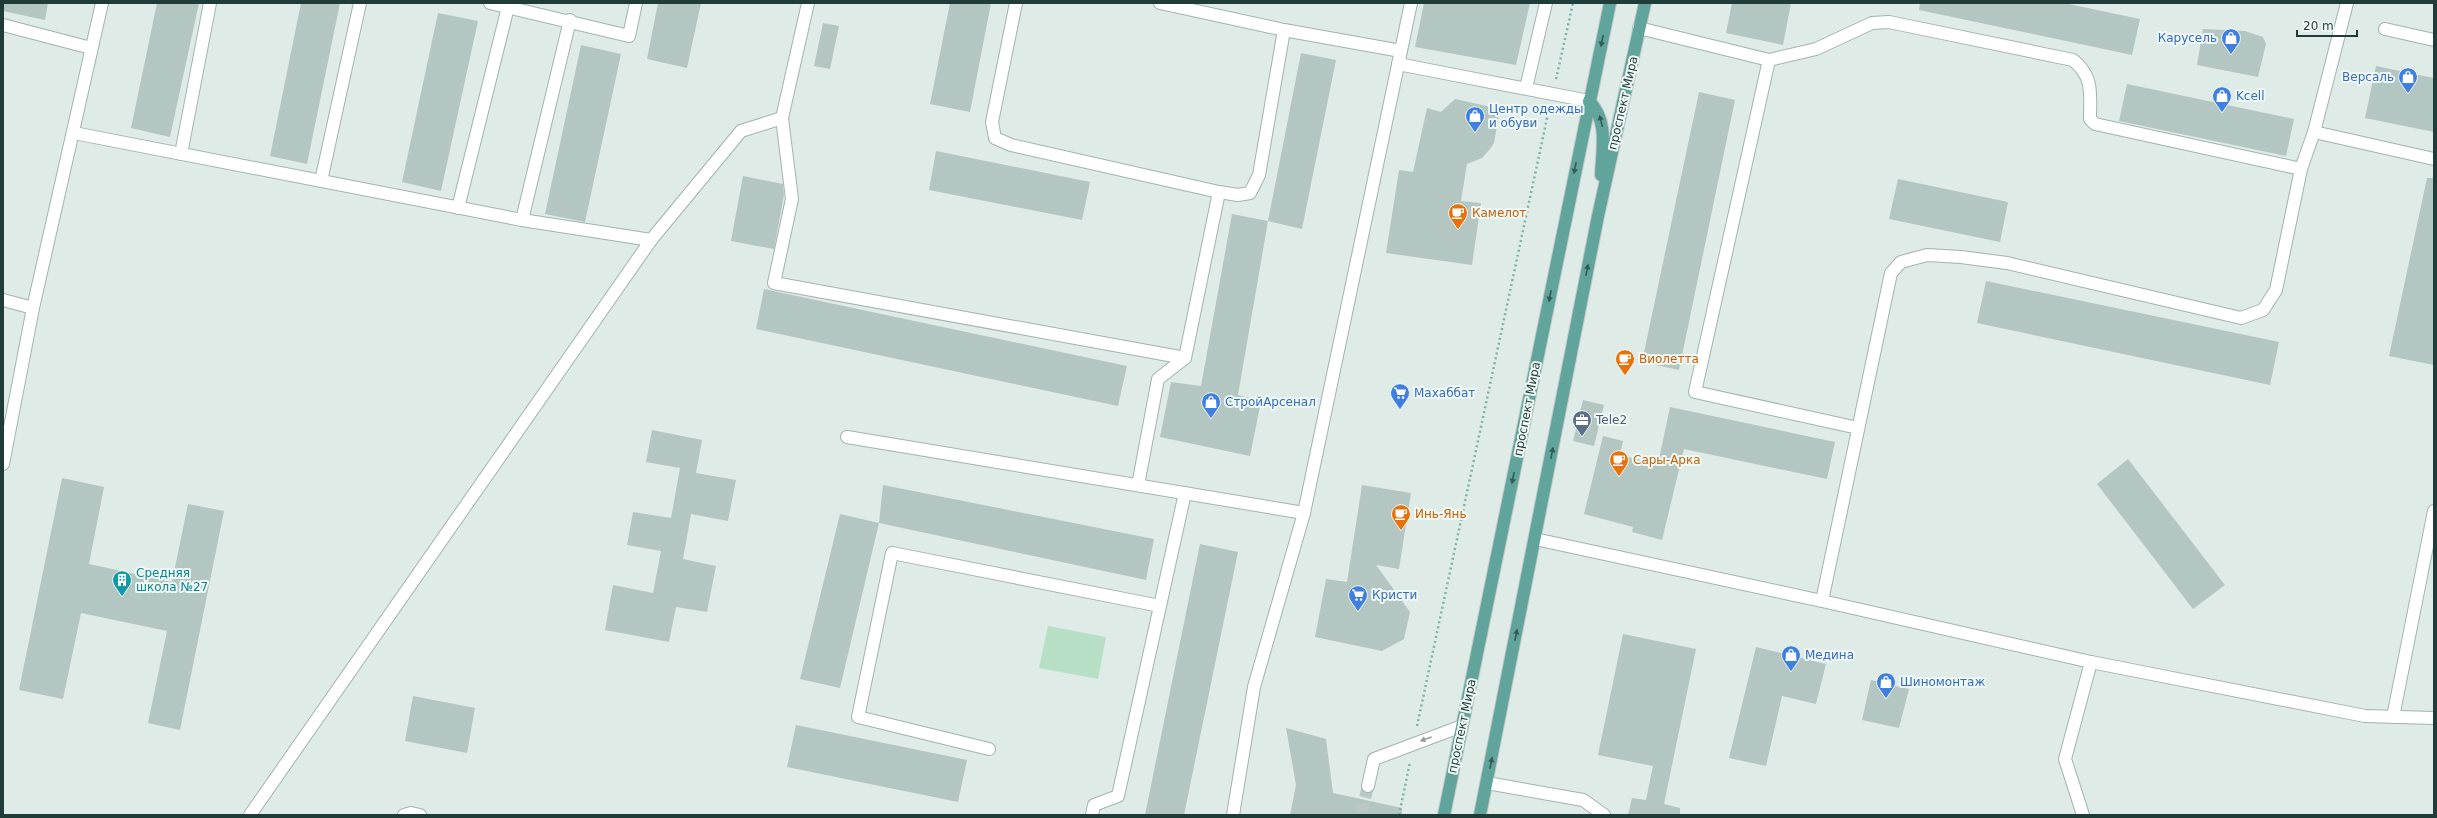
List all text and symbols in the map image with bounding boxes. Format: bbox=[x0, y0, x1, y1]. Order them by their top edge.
scale bar bbox=[2297, 12, 2357, 38]
text: 20 m bbox=[2303, 19, 2334, 33]
shop icon: Карусель bbox=[2220, 27, 2242, 55]
place label: Карусель bbox=[2158, 31, 2217, 45]
one-way arrow bbox=[1598, 35, 1604, 47]
street label: проспект Мира bbox=[1605, 55, 1641, 151]
shop icon: Версаль bbox=[2397, 66, 2419, 94]
place label: Версаль bbox=[2342, 70, 2394, 84]
shop icon: Kcell bbox=[2211, 85, 2233, 113]
place label: Kcell bbox=[2236, 89, 2265, 103]
place label: Центр одежды и обуви bbox=[1489, 102, 1584, 130]
shop icon: Центр одежды и обуви bbox=[1464, 105, 1486, 133]
one-way arrow bbox=[1598, 115, 1604, 127]
one-way arrow bbox=[1572, 162, 1578, 175]
cafe icon: Камелот bbox=[1447, 202, 1469, 230]
place label: Камелот bbox=[1472, 206, 1526, 220]
one-way arrow bbox=[1584, 264, 1590, 276]
one-way arrow bbox=[1546, 290, 1552, 302]
cafe icon: Виолетта bbox=[1614, 348, 1636, 376]
place label: Виолетта bbox=[1639, 352, 1699, 366]
street label: проспект Мира bbox=[1511, 361, 1543, 457]
supermarket icon: Махаббат bbox=[1389, 382, 1411, 410]
place label: Махаббат bbox=[1414, 386, 1475, 400]
shop icon: СтройАрсенал bbox=[1200, 391, 1222, 419]
place label: СтройАрсенал bbox=[1225, 395, 1316, 409]
office icon: Tele2 bbox=[1571, 409, 1593, 437]
place label: Tele2 bbox=[1595, 413, 1627, 427]
one-way arrow bbox=[1549, 447, 1555, 459]
cafe icon: Сары-Арка bbox=[1608, 449, 1630, 477]
place label: Сары-Арка bbox=[1633, 453, 1701, 467]
one-way arrow bbox=[1510, 472, 1516, 484]
cafe icon: Инь-Янь bbox=[1390, 503, 1412, 531]
place label: Инь-Янь bbox=[1415, 507, 1466, 521]
place label: Средняя школа №27 bbox=[136, 566, 208, 594]
building icon: Средняя школа №27 bbox=[111, 569, 133, 597]
supermarket icon: Кристи bbox=[1347, 584, 1369, 612]
place label: Кристи bbox=[1372, 588, 1417, 602]
one-way arrow bbox=[1513, 629, 1519, 642]
shop icon: Медина bbox=[1780, 644, 1802, 672]
place label: Медина bbox=[1805, 648, 1854, 662]
shop icon: Шиномонтаж bbox=[1875, 671, 1897, 699]
place label: Шиномонтаж bbox=[1900, 675, 1985, 689]
street label: проспект Мира bbox=[1445, 678, 1479, 774]
one-way arrow bbox=[1419, 736, 1431, 742]
one-way arrow bbox=[1488, 757, 1494, 769]

